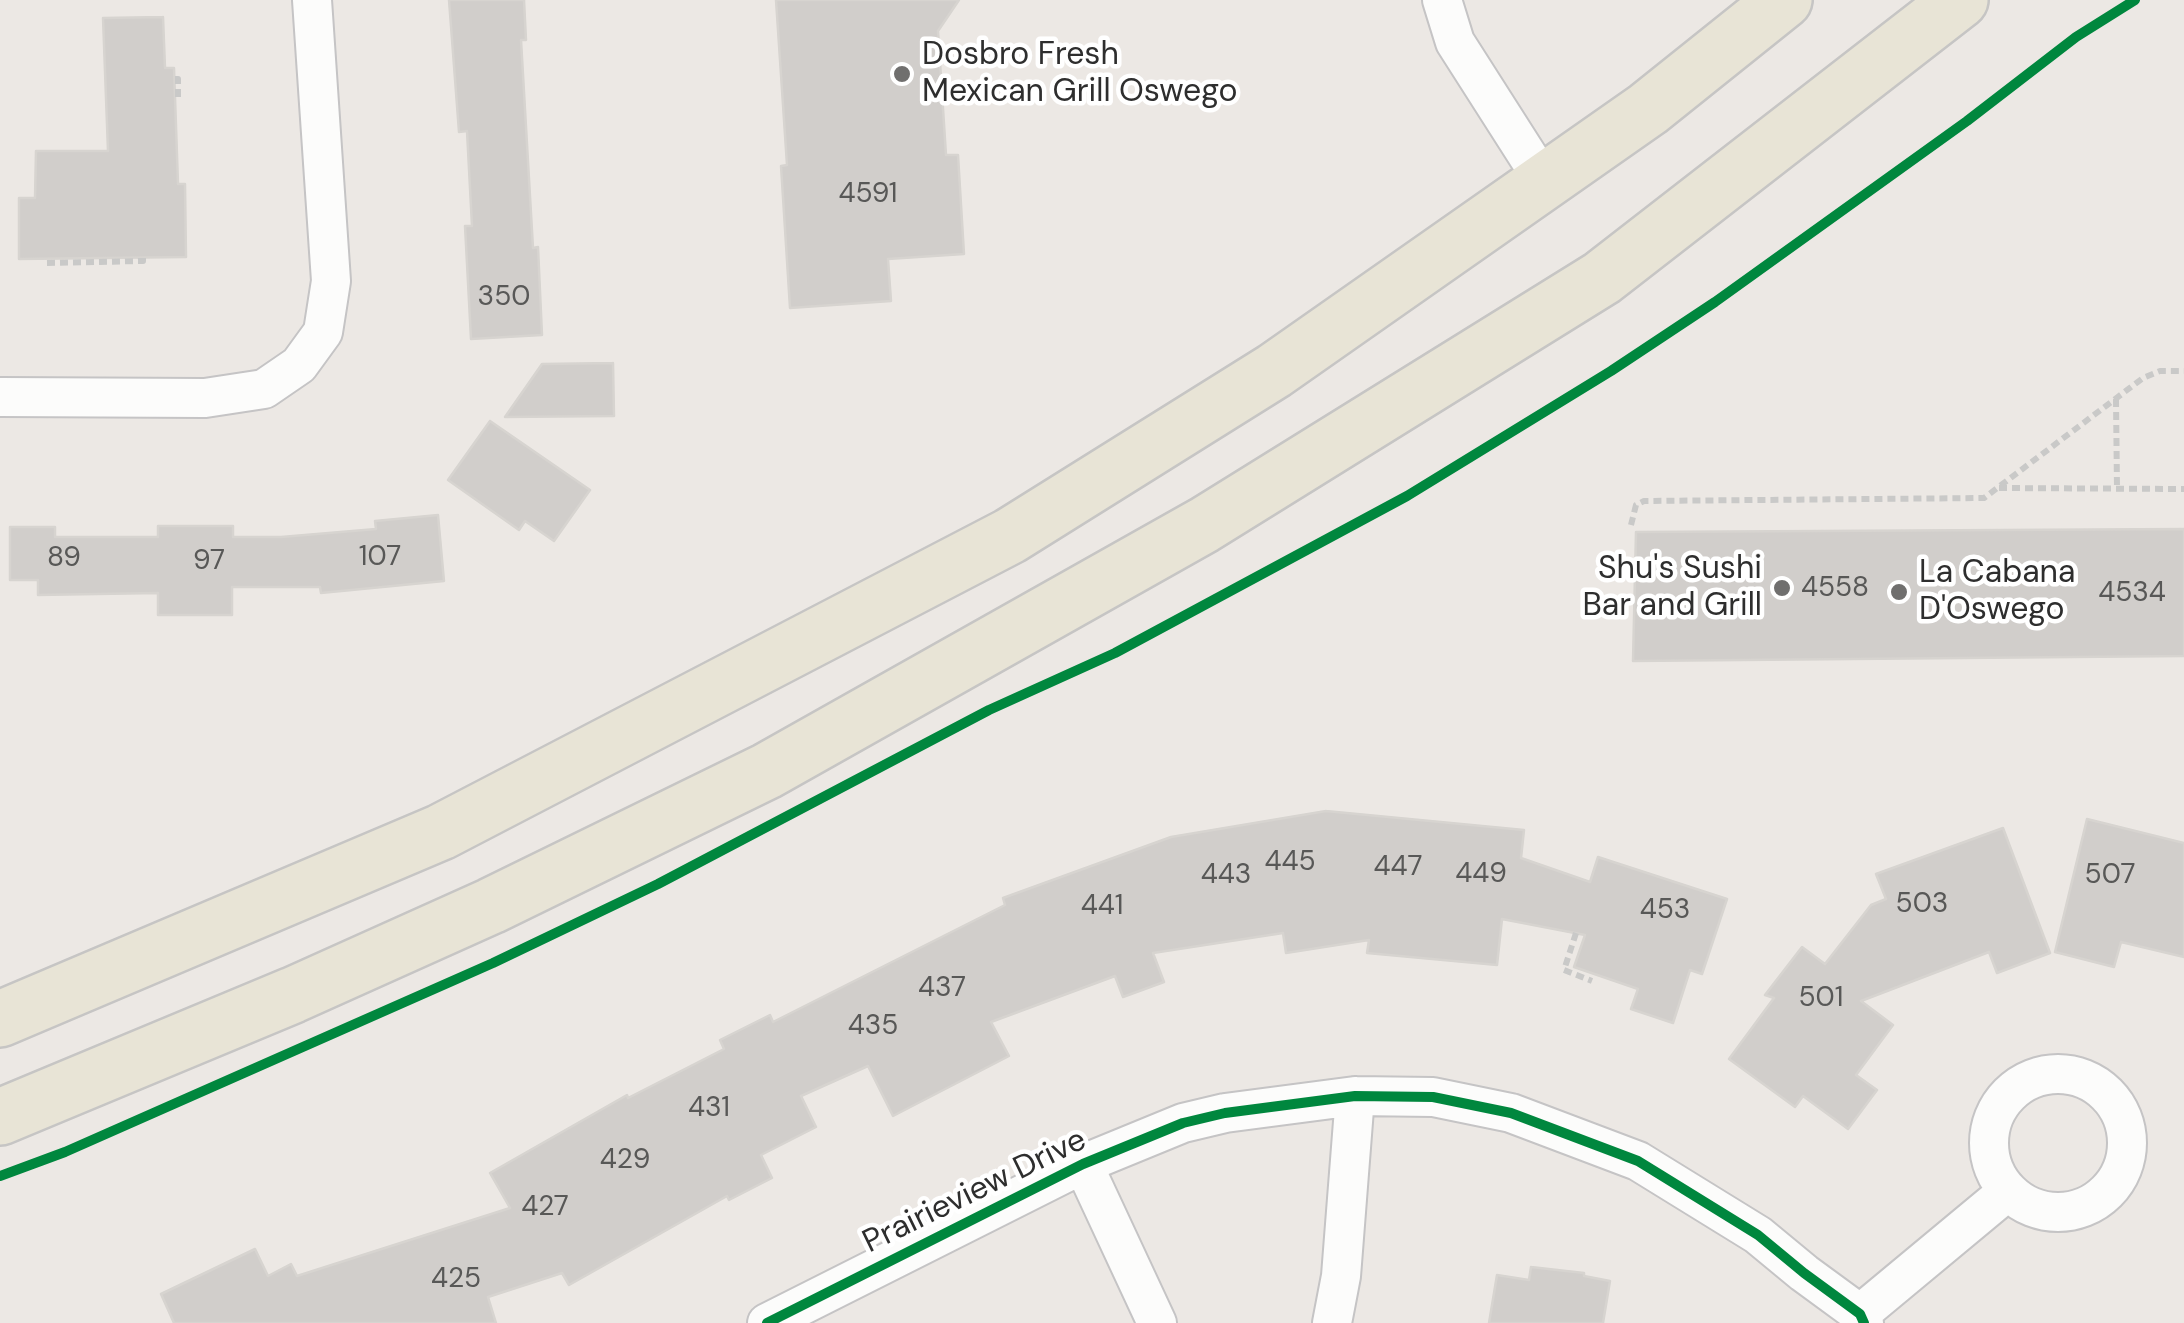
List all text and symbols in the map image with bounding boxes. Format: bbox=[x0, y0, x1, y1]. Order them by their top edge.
place label: Dosbro Fresh Mexican Grill Oswego bbox=[922, 37, 1237, 112]
marker: Dosbro Fresh Mexican Grill Oswego bbox=[891, 63, 913, 85]
house number: 4591 bbox=[838, 178, 898, 212]
house number: 350 bbox=[478, 281, 530, 315]
house number: 107 bbox=[359, 541, 401, 575]
house number: 89 bbox=[47, 542, 81, 576]
house number: 97 bbox=[193, 545, 225, 579]
place label: Shu's Sushi Bar and Grill bbox=[1583, 551, 1762, 626]
place label: La Cabana D'Oswego bbox=[1919, 555, 2075, 630]
house number: 4558 bbox=[1801, 572, 1869, 606]
marker: Shu's Sushi Bar and Grill bbox=[1771, 577, 1793, 599]
house number: 4534 bbox=[2098, 577, 2166, 611]
marker: La Cabana D'Oswego bbox=[1888, 581, 1910, 603]
house number: 445 bbox=[1264, 846, 1316, 880]
house number: 447 bbox=[1374, 851, 1422, 885]
house number: 449 bbox=[1455, 858, 1507, 892]
house number: 443 bbox=[1201, 859, 1251, 893]
house number: 507 bbox=[2085, 859, 2135, 893]
house number: 503 bbox=[1896, 888, 1948, 922]
house number: 441 bbox=[1081, 890, 1123, 924]
house number: 453 bbox=[1640, 894, 1690, 928]
house number: 437 bbox=[918, 972, 966, 1006]
house number: 501 bbox=[1799, 982, 1843, 1016]
house number: 435 bbox=[848, 1010, 898, 1044]
house number: 431 bbox=[688, 1092, 730, 1126]
street label: Prairieview Drive bbox=[857, 1121, 1093, 1263]
house number: 429 bbox=[600, 1144, 650, 1178]
house number: 427 bbox=[521, 1191, 569, 1225]
house number: 425 bbox=[431, 1263, 481, 1297]

